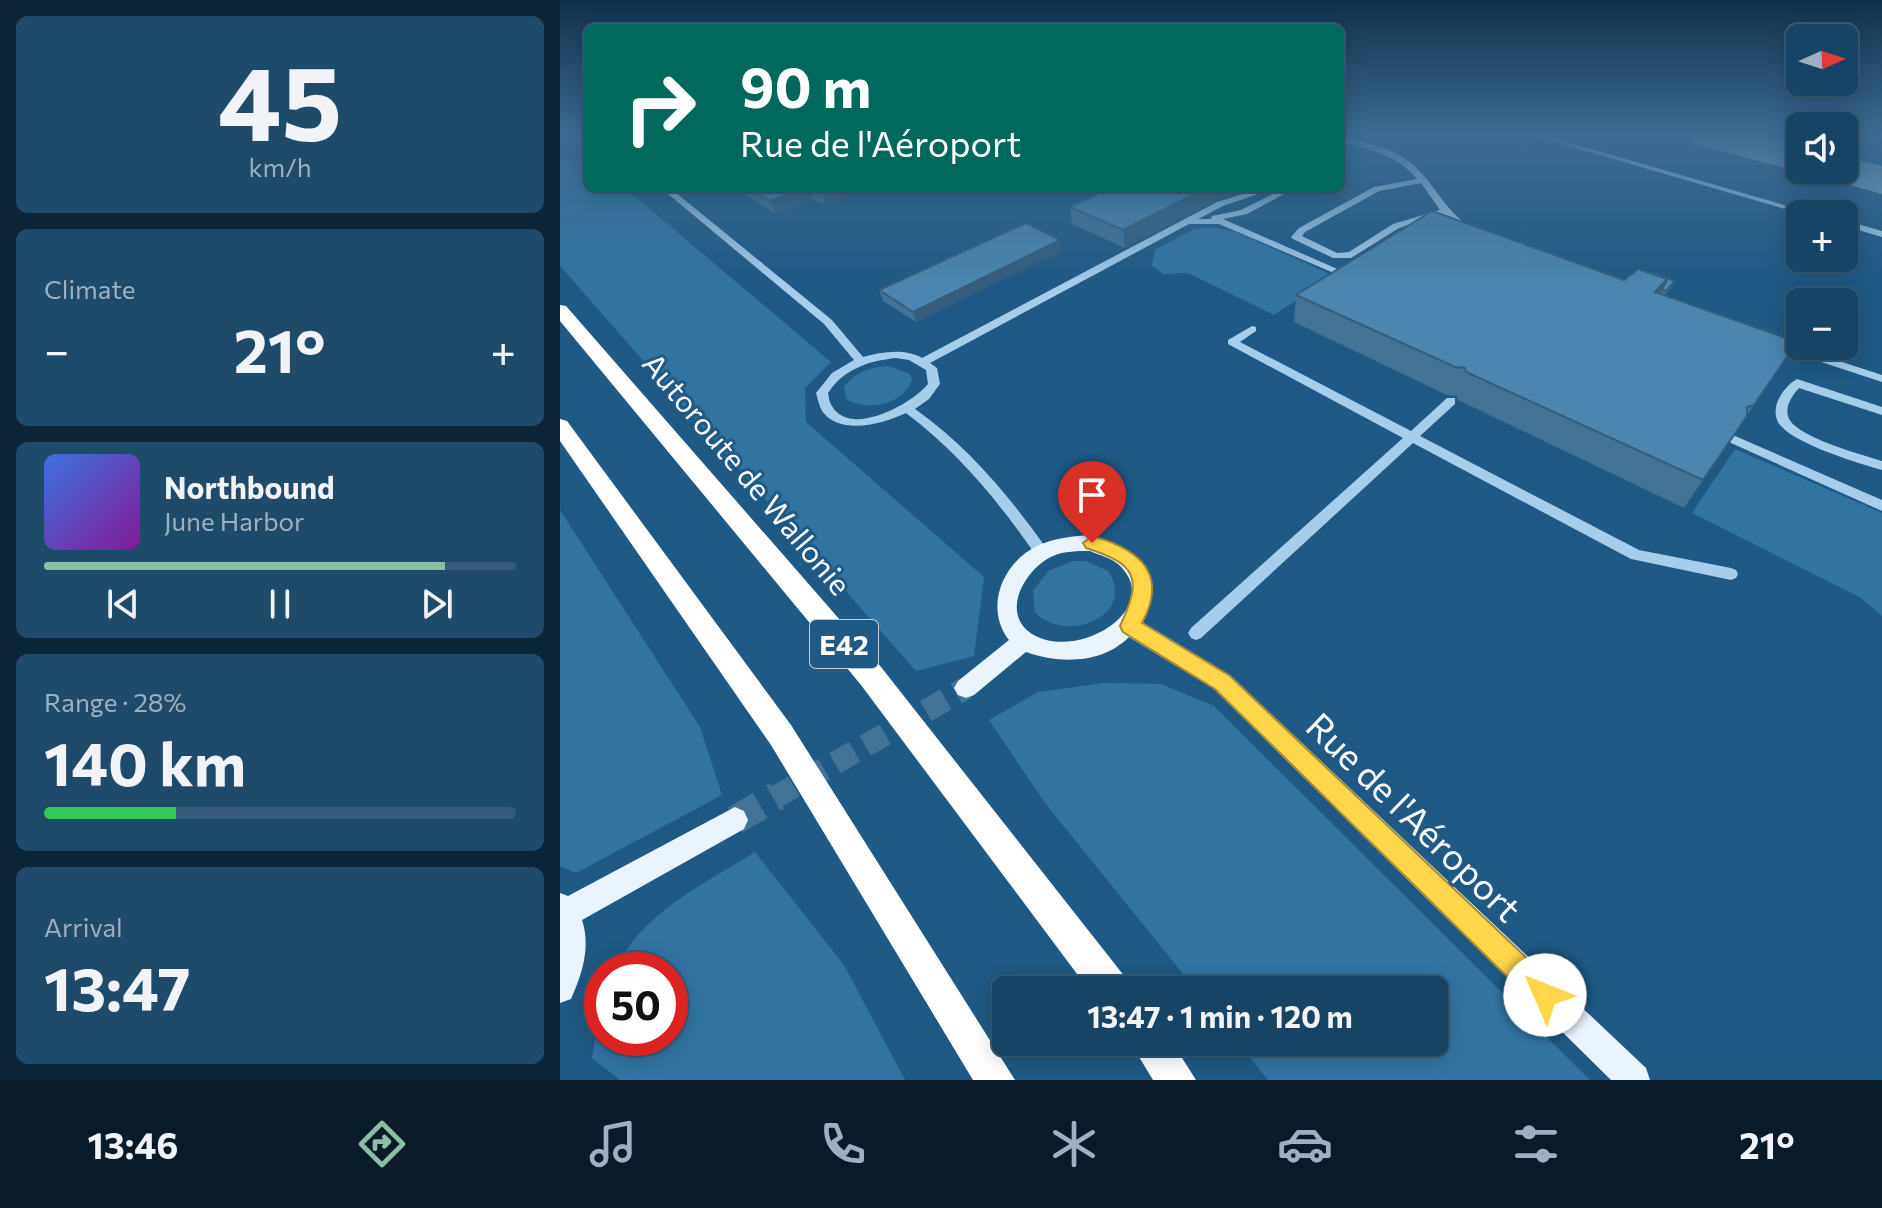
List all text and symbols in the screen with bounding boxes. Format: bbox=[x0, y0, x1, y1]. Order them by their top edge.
north arrow bbox=[1786, 24, 1858, 96]
map controls bbox=[1786, 24, 1858, 360]
text: 45 bbox=[218, 35, 342, 162]
text: 90 m bbox=[740, 51, 871, 120]
icon: right bbox=[608, 56, 712, 160]
button: sound bbox=[1786, 112, 1858, 184]
text: Rue de l'Aéroport bbox=[740, 120, 1021, 164]
text: km/h bbox=[248, 151, 312, 182]
button: + bbox=[1786, 200, 1858, 272]
text: Climate bbox=[44, 273, 136, 304]
button: − bbox=[1786, 288, 1858, 360]
text: 21° bbox=[234, 312, 326, 385]
text: − bbox=[44, 322, 69, 376]
text: + bbox=[490, 322, 516, 376]
street label: Autoroute de Wallonie bbox=[636, 344, 860, 602]
pin bbox=[1058, 461, 1126, 543]
text: Northbound bbox=[164, 468, 335, 505]
icon: arrive bbox=[1070, 473, 1114, 517]
text: June Harbor bbox=[164, 505, 304, 536]
icon: previous bbox=[101, 582, 145, 626]
icon: pause bbox=[258, 582, 302, 626]
icon: next bbox=[415, 582, 459, 626]
road number: E42 bbox=[810, 620, 878, 668]
text: Range · 28% bbox=[44, 686, 187, 717]
street label: Rue de l'Aéroport bbox=[1299, 702, 1531, 930]
text: 140 km bbox=[44, 725, 246, 798]
text: Arrival bbox=[44, 911, 123, 942]
text: 13:47 bbox=[44, 950, 191, 1023]
speed limit sign: 50 bbox=[584, 952, 688, 1056]
position arrow bbox=[1503, 953, 1587, 1037]
text: 13:47 · 1 min · 120 m bbox=[1087, 997, 1353, 1034]
icon: directions bbox=[354, 1116, 410, 1172]
icon: music bbox=[585, 1116, 641, 1172]
icon: phone bbox=[815, 1116, 871, 1172]
icon: climate bbox=[1046, 1116, 1102, 1172]
icon: car bbox=[1277, 1116, 1333, 1172]
icon: filters bbox=[1508, 1116, 1564, 1172]
text: 13:46 bbox=[87, 1122, 179, 1166]
text: 21° bbox=[1739, 1122, 1794, 1166]

